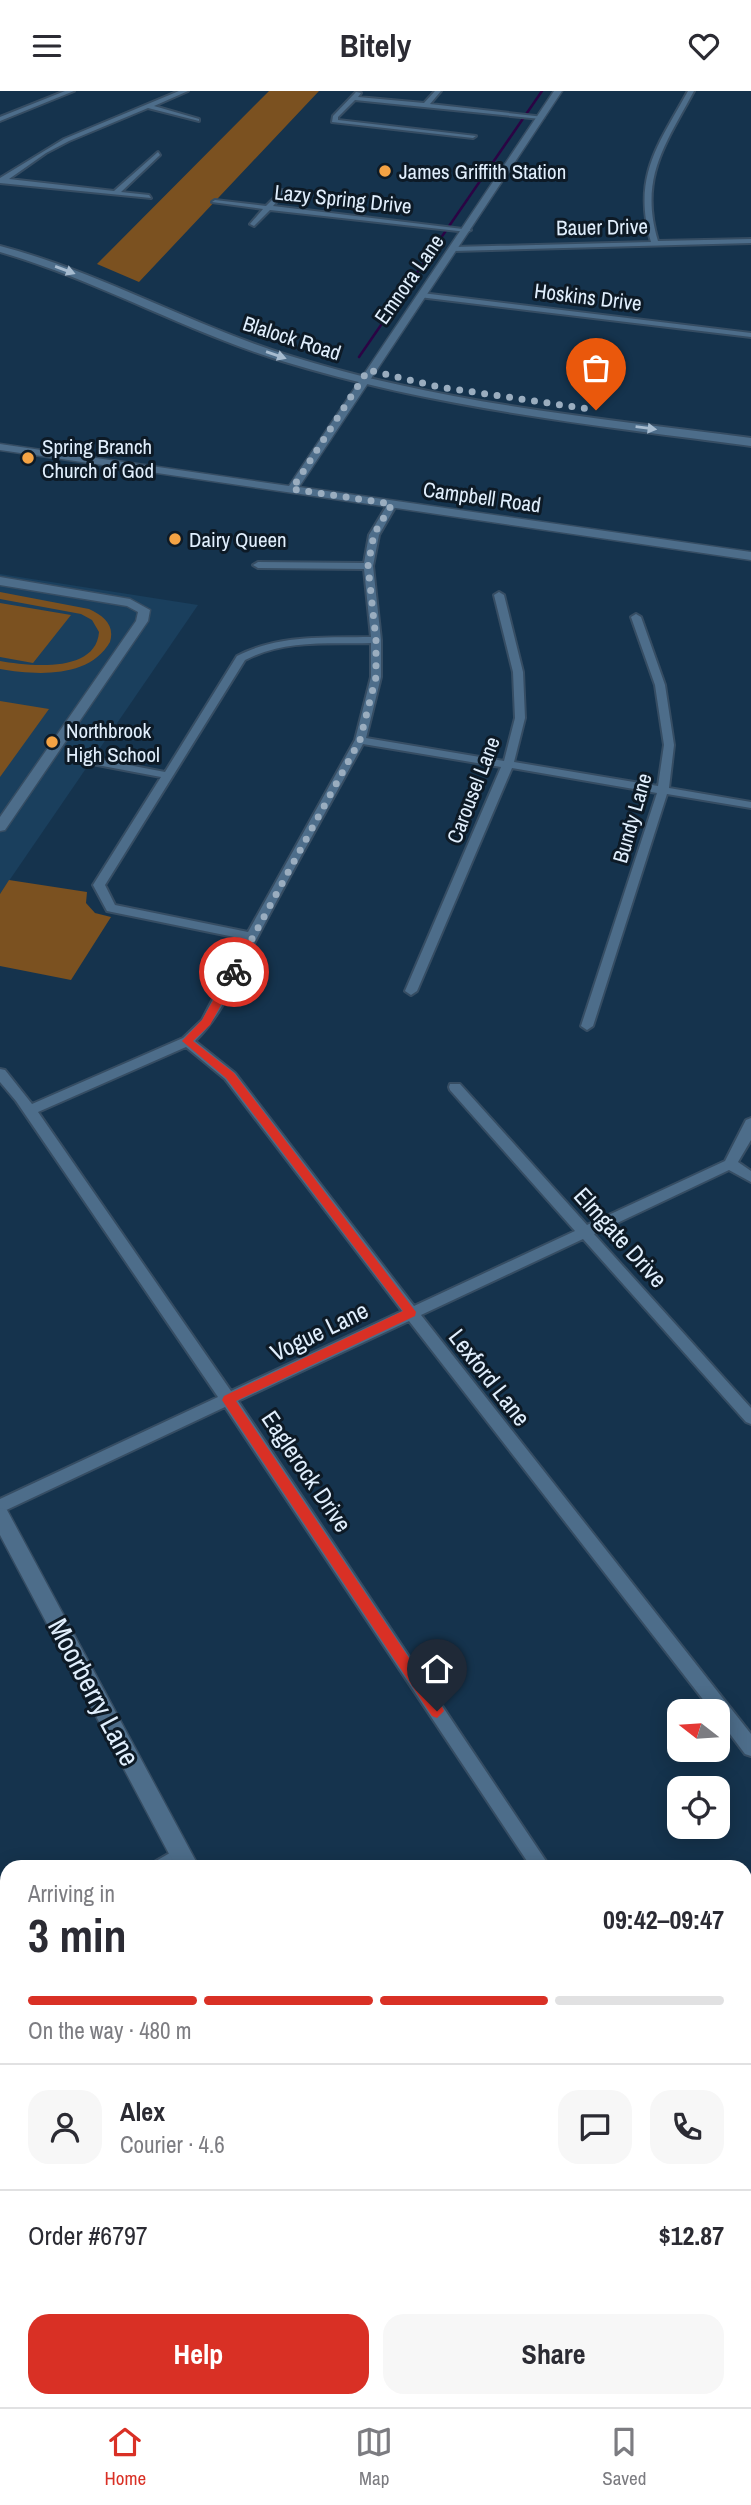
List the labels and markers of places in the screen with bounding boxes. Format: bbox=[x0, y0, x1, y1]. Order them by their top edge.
place label: James Griffith Station bbox=[399, 157, 566, 186]
marker: James Griffith Station bbox=[377, 163, 393, 179]
pin bbox=[566, 338, 626, 410]
place label: Spring Branch Church of God bbox=[42, 432, 154, 485]
marker: Spring Branch Church of God bbox=[20, 450, 36, 466]
place label: Dairy Queen bbox=[189, 525, 287, 554]
marker: Dairy Queen bbox=[167, 531, 183, 547]
place label: Northbrook High School bbox=[66, 716, 160, 769]
marker: Northbrook High School bbox=[44, 734, 60, 750]
pin bbox=[407, 1639, 467, 1711]

